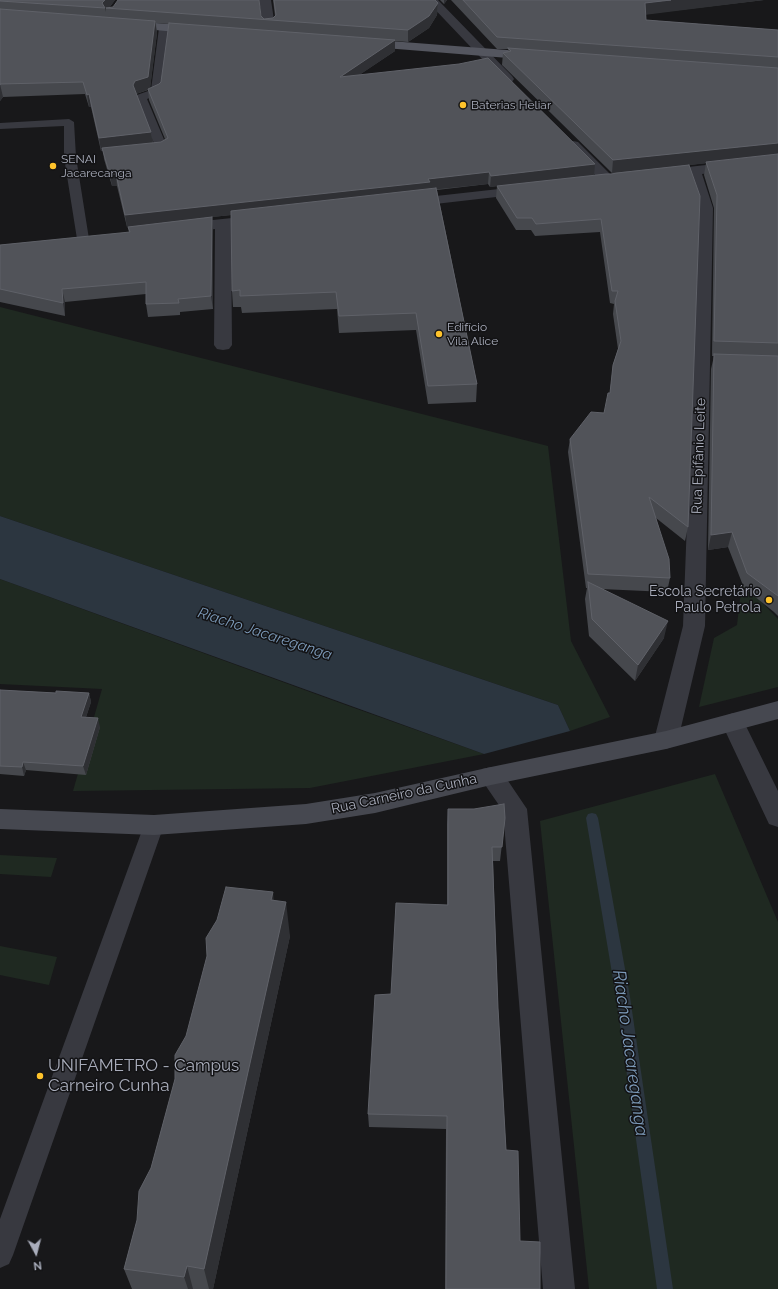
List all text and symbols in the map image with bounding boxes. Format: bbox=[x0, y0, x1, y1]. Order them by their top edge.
place label: Baterias Heliar bbox=[471, 98, 551, 112]
marker: Baterias Heliar bbox=[458, 100, 468, 110]
place label: SENAI Jacarecanga bbox=[61, 152, 131, 180]
marker: SENAI Jacarecanga bbox=[48, 161, 58, 171]
place label: Edifício Vila Alice bbox=[447, 320, 498, 348]
marker: Edifício Vila Alice bbox=[434, 329, 444, 339]
street label: Rua Epifânio Leite bbox=[689, 398, 709, 514]
place label: Escola Secretário Paulo Petrola bbox=[649, 584, 761, 616]
marker: Escola Secretário Paulo Petrola bbox=[764, 595, 774, 605]
water label: Riacho Jacareganga bbox=[196, 604, 334, 664]
street label: Rua Carneiro da Cunha bbox=[330, 770, 478, 818]
water label: Riacho Jacareganga bbox=[608, 968, 652, 1138]
place label: UNIFAMETRO - Campus Carneiro Cunha bbox=[48, 1056, 239, 1096]
marker: UNIFAMETRO - Campus Carneiro Cunha bbox=[35, 1071, 45, 1081]
north arrow bbox=[16, 1233, 56, 1273]
text: N bbox=[33, 1258, 42, 1272]

